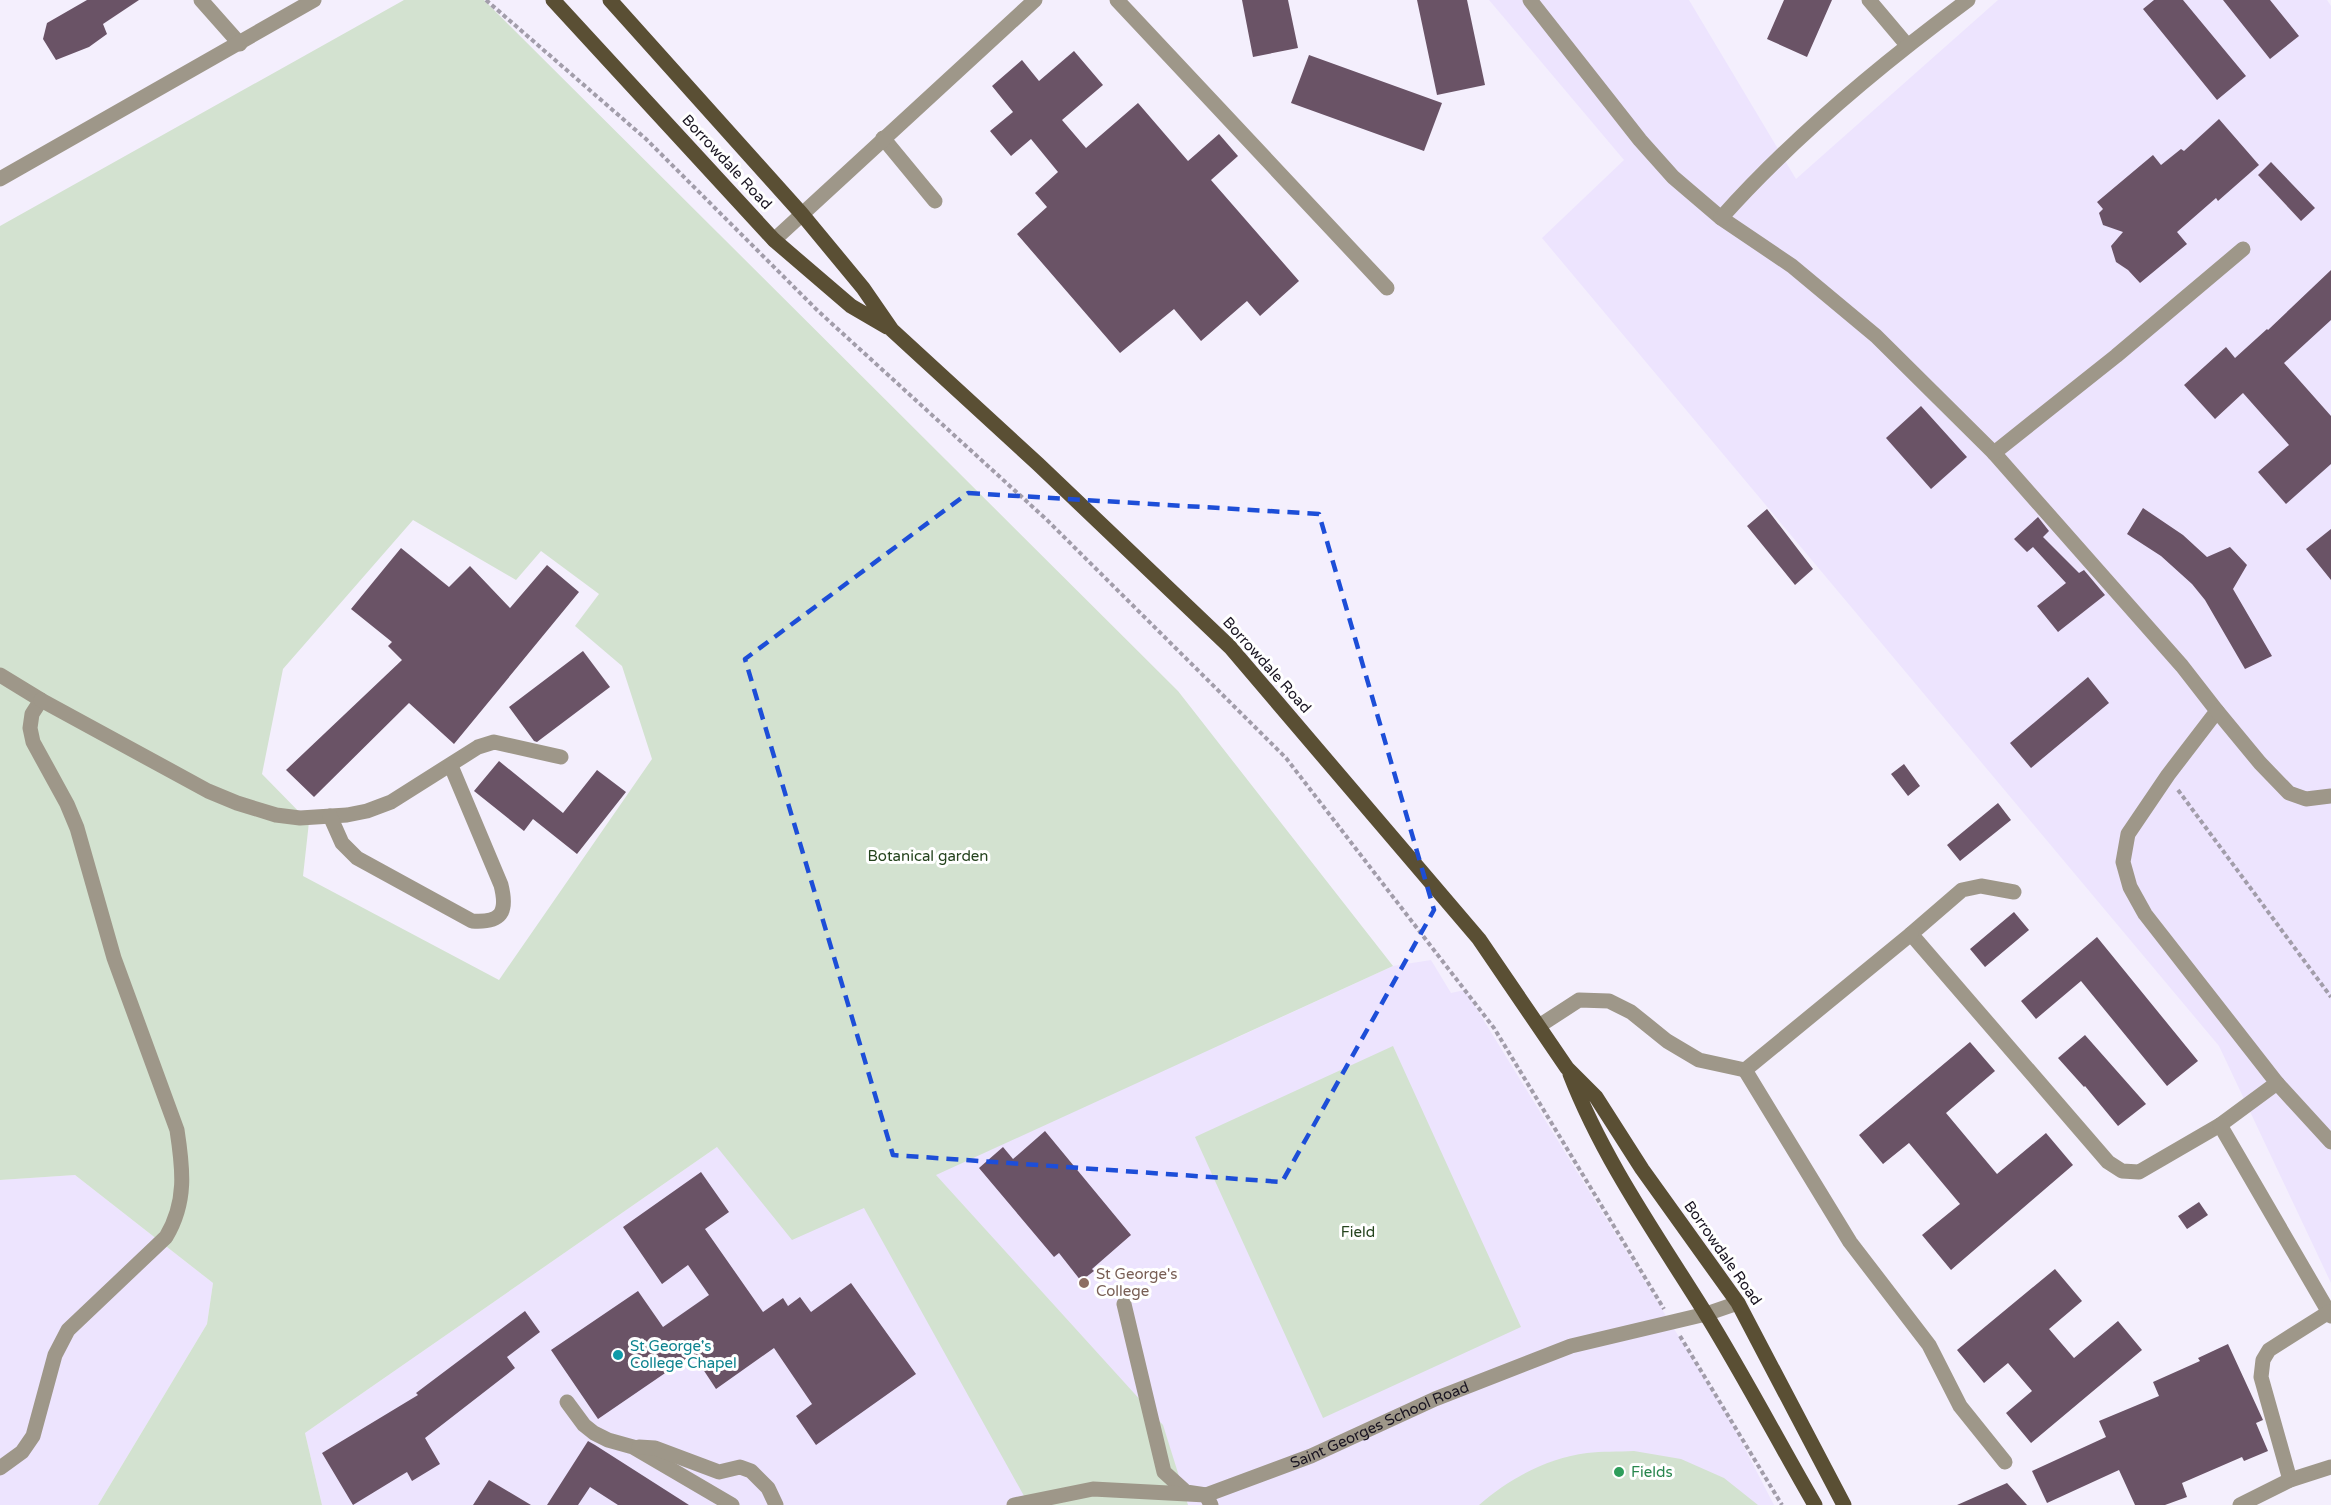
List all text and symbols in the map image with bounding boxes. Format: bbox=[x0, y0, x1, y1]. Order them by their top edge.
street label: Borrowdale Road bbox=[678, 111, 776, 213]
street label: Borrowdale Road bbox=[1219, 613, 1315, 717]
park label: Botanical garden bbox=[868, 847, 988, 865]
street label: Borrowdale Road bbox=[1680, 1197, 1766, 1309]
park label: Field bbox=[1341, 1223, 1375, 1241]
place label: St George's College bbox=[1096, 1265, 1178, 1300]
marker: St George's College bbox=[1077, 1276, 1091, 1290]
place label: St George's College Chapel bbox=[630, 1337, 737, 1372]
marker: St George's College Chapel bbox=[611, 1348, 625, 1362]
street label: Saint Georges School Road bbox=[1288, 1378, 1471, 1472]
place label: Fields bbox=[1631, 1463, 1673, 1481]
marker: Fields bbox=[1612, 1465, 1626, 1479]

